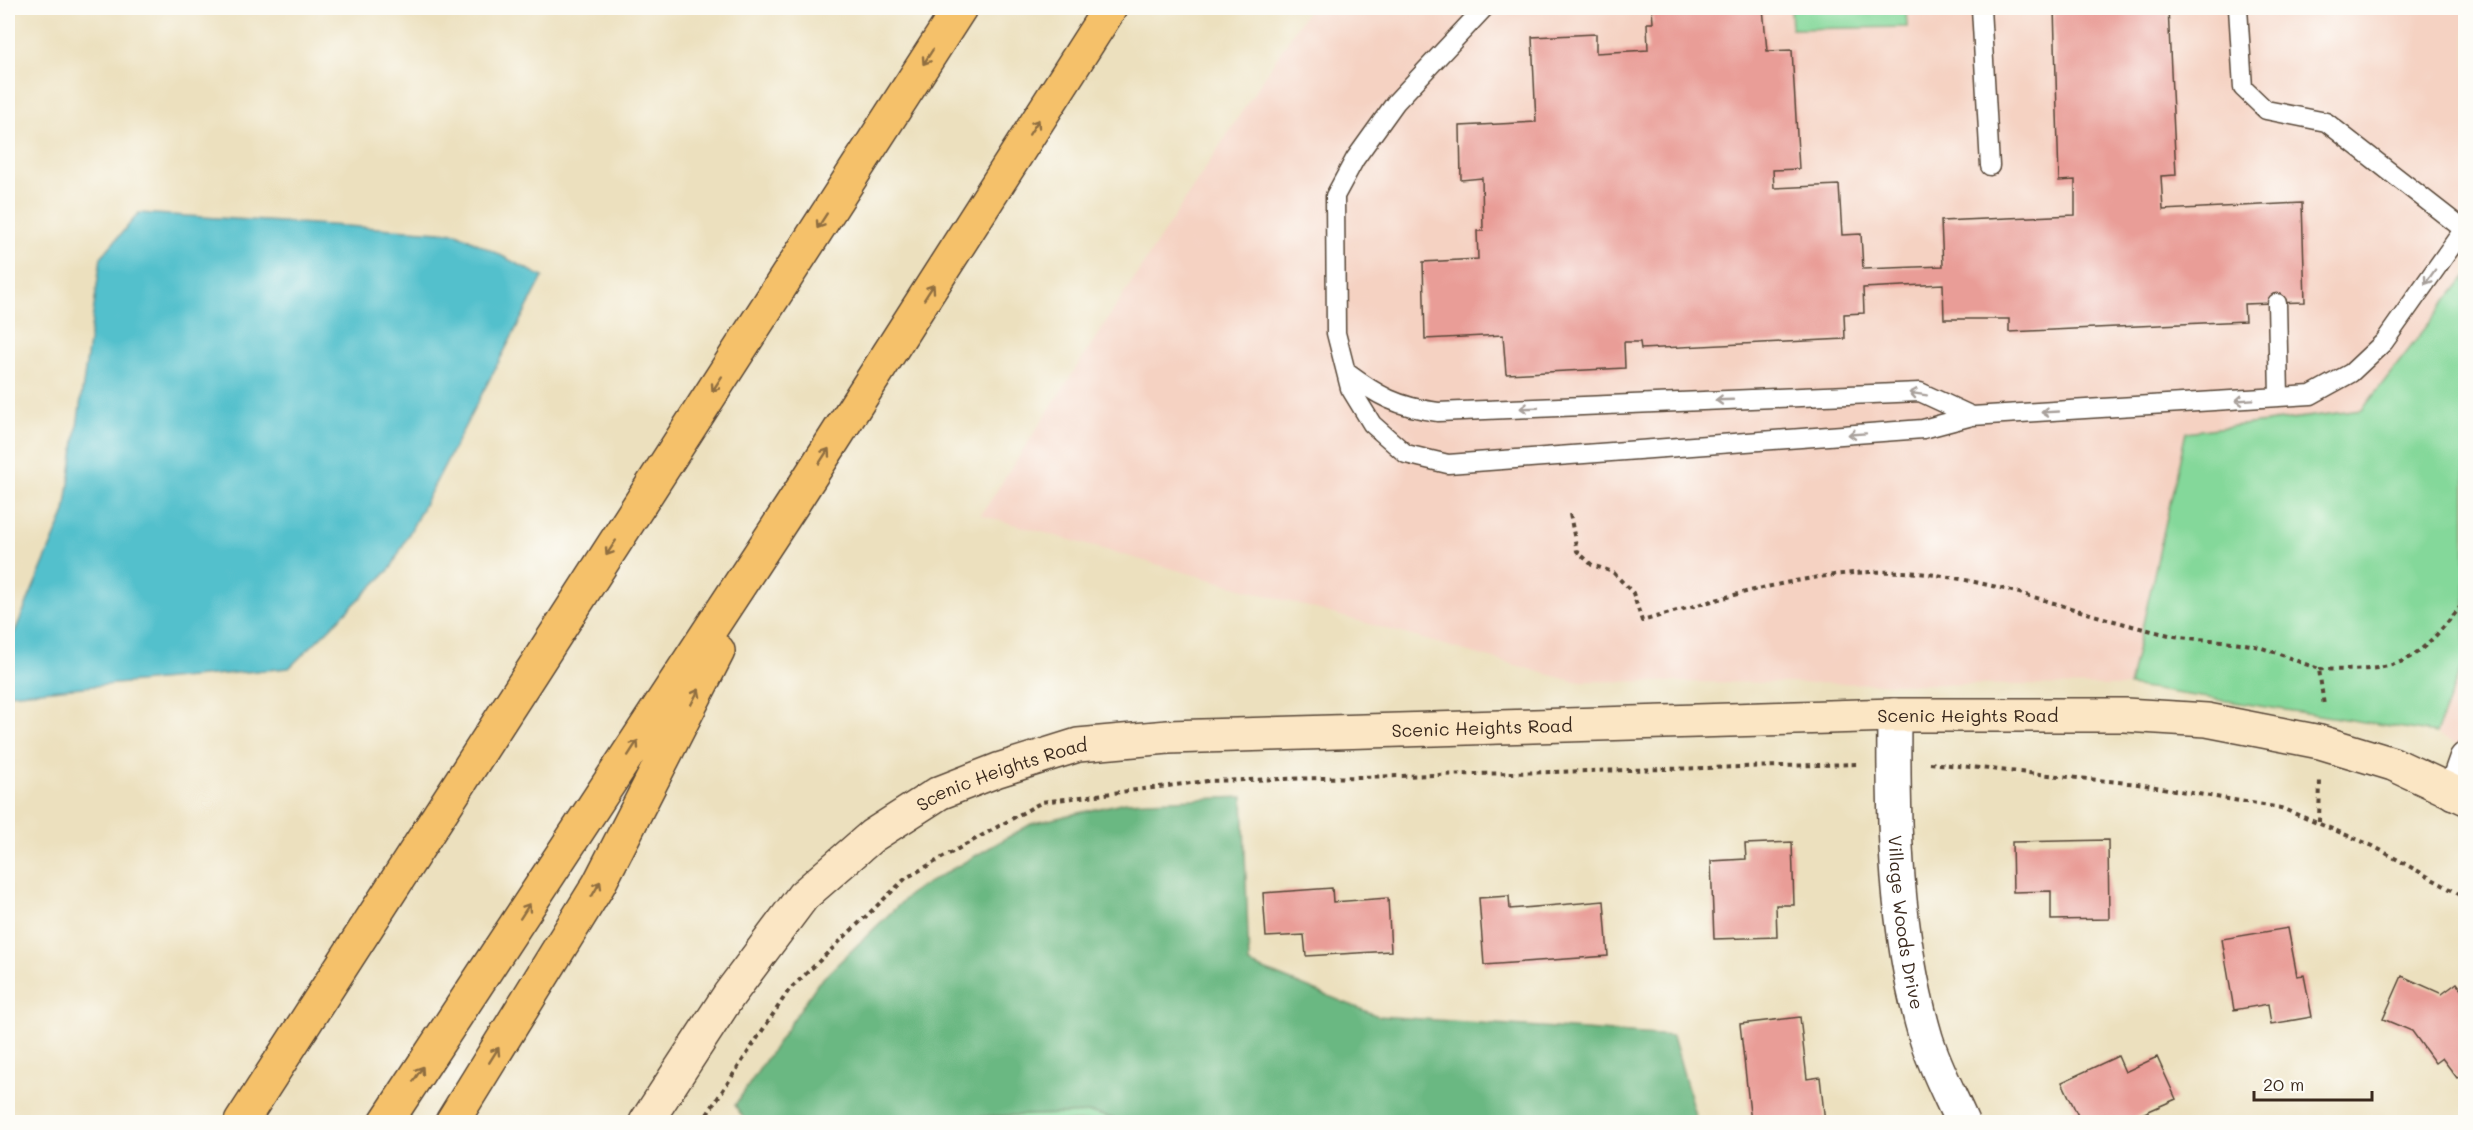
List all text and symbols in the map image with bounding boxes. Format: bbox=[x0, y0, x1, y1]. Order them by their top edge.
one-way arrow bbox=[922, 48, 934, 64]
one-way arrow bbox=[1027, 119, 1040, 136]
one-way arrow bbox=[816, 212, 829, 229]
one-way arrow bbox=[2424, 269, 2436, 285]
one-way arrow bbox=[923, 284, 935, 301]
one-way arrow bbox=[710, 376, 723, 393]
one-way arrow bbox=[1909, 388, 1928, 399]
one-way arrow bbox=[1714, 395, 1734, 406]
one-way arrow bbox=[2235, 395, 2255, 406]
one-way arrow bbox=[1519, 403, 1539, 414]
one-way arrow bbox=[2040, 406, 2060, 417]
one-way arrow bbox=[1847, 429, 1867, 440]
one-way arrow bbox=[818, 448, 830, 465]
one-way arrow bbox=[605, 540, 617, 556]
one-way arrow bbox=[689, 688, 701, 706]
street label: Scenic Heights Road bbox=[1877, 703, 2058, 728]
street label: Scenic Heights Road bbox=[1391, 713, 1573, 742]
street label: Scenic Heights Road bbox=[912, 732, 1088, 817]
one-way arrow bbox=[627, 740, 639, 757]
street label: Village Woods Drive bbox=[1883, 835, 1930, 1012]
one-way arrow bbox=[590, 881, 602, 898]
one-way arrow bbox=[520, 903, 532, 920]
one-way arrow bbox=[488, 1047, 500, 1064]
scale bar bbox=[2254, 1064, 2372, 1102]
one-way arrow bbox=[412, 1066, 424, 1082]
text: 20 m bbox=[2263, 1072, 2304, 1096]

